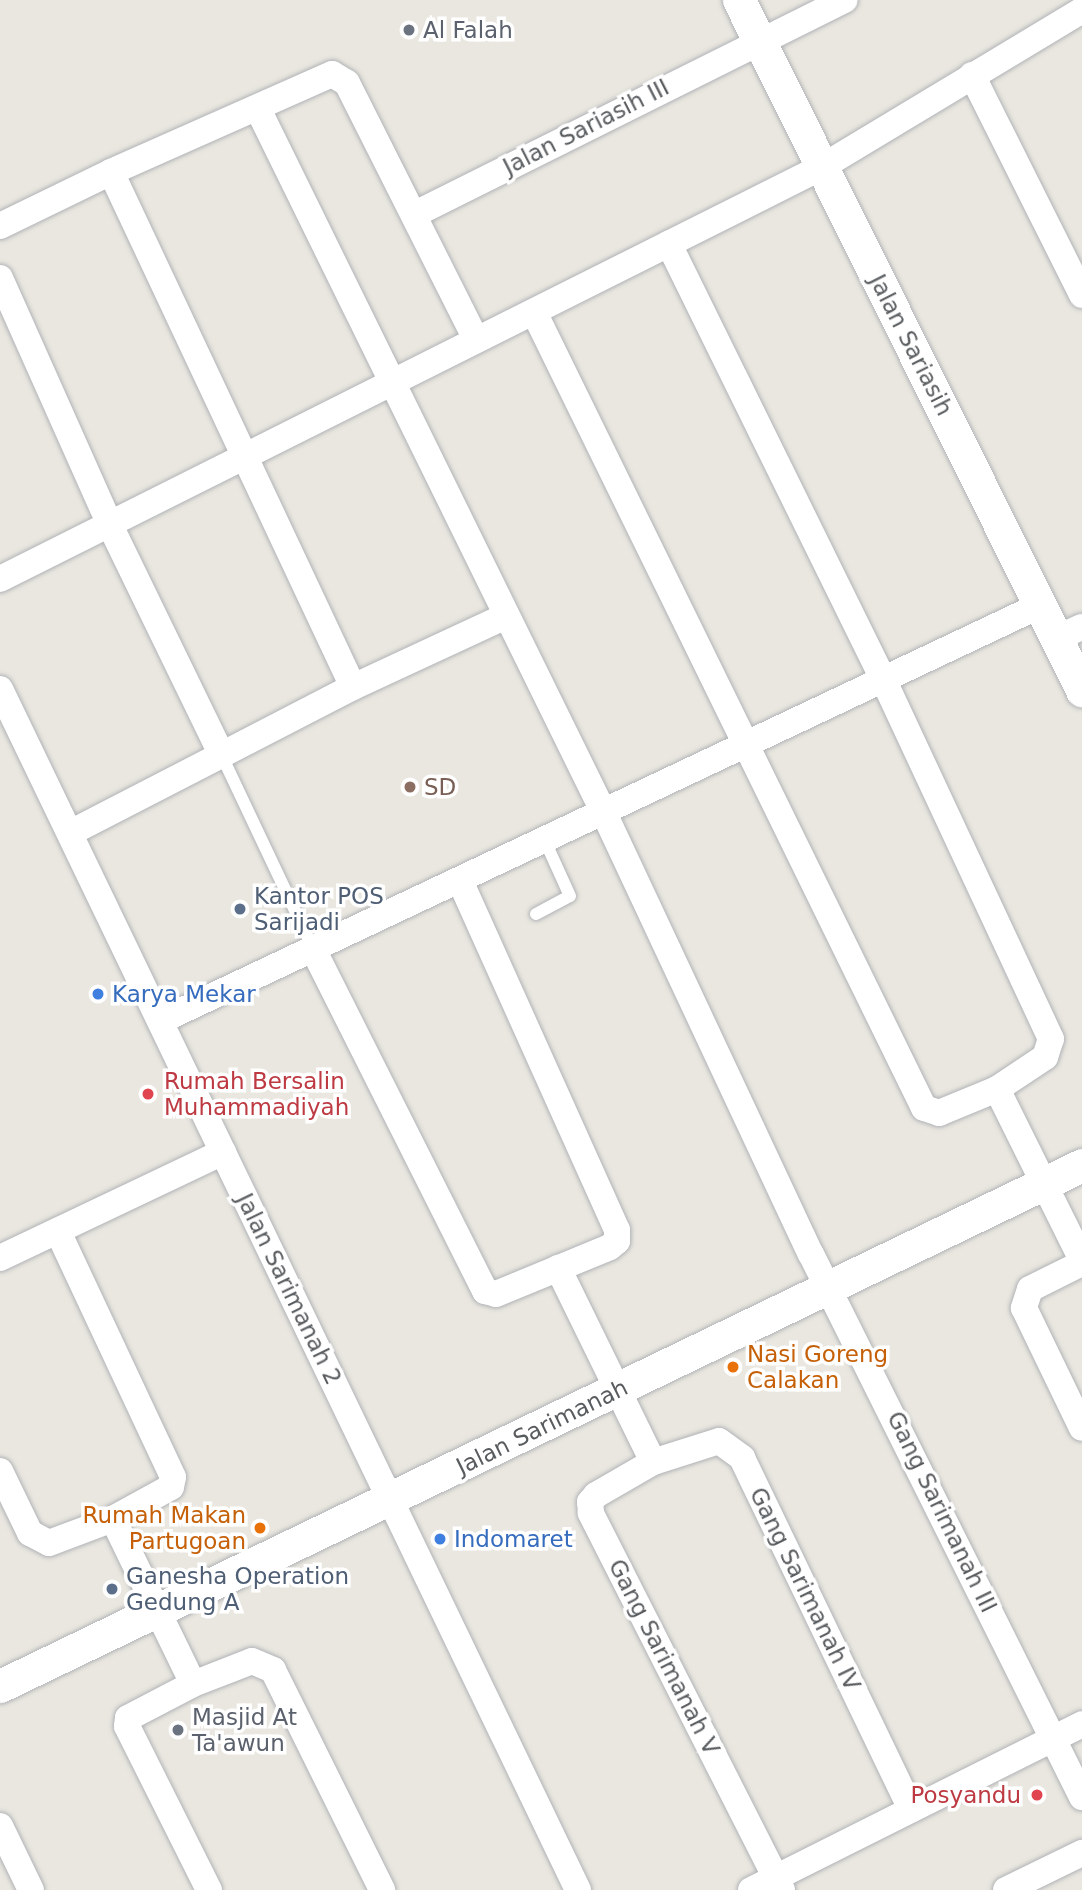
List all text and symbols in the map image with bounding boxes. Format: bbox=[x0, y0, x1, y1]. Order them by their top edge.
place label: Al Falah bbox=[423, 16, 513, 44]
marker: Al Falah bbox=[401, 22, 417, 38]
street label: Jalan Sariasih III bbox=[498, 73, 674, 181]
street label: Jalan Sariasih bbox=[864, 270, 958, 420]
place label: SD bbox=[424, 773, 456, 801]
marker: SD bbox=[402, 779, 418, 795]
place label: Kantor POS Sarijadi bbox=[254, 882, 384, 936]
marker: Kantor POS Sarijadi bbox=[232, 901, 248, 917]
place label: Karya Mekar bbox=[112, 980, 256, 1008]
marker: Karya Mekar bbox=[90, 986, 106, 1002]
place label: Rumah Bersalin Muhammadiyah bbox=[164, 1067, 349, 1121]
marker: Rumah Bersalin Muhammadiyah bbox=[138, 1084, 158, 1104]
street label: Jalan Sarimanah 2 bbox=[231, 1189, 347, 1389]
place label: Nasi Goreng Calakan bbox=[747, 1340, 888, 1394]
marker: Nasi Goreng Calakan bbox=[725, 1359, 741, 1375]
street label: Jalan Sarimanah bbox=[452, 1373, 632, 1481]
street label: Gang Sarimanah III bbox=[881, 1407, 1003, 1617]
street label: Gang Sarimanah IV bbox=[744, 1483, 866, 1695]
place label: Rumah Makan Partugoan bbox=[83, 1501, 246, 1555]
marker: Rumah Makan Partugoan bbox=[252, 1520, 268, 1536]
place label: Indomaret bbox=[454, 1525, 573, 1553]
marker: Indomaret bbox=[432, 1531, 448, 1547]
street label: Gang Sarimanah V bbox=[603, 1555, 725, 1759]
place label: Ganesha Operation Gedung A bbox=[126, 1562, 349, 1616]
marker: Ganesha Operation Gedung A bbox=[104, 1581, 120, 1597]
place label: Masjid At Ta'awun bbox=[192, 1703, 297, 1757]
marker: Masjid At Ta'awun bbox=[170, 1722, 186, 1738]
place label: Posyandu bbox=[910, 1781, 1021, 1809]
marker: Posyandu bbox=[1027, 1785, 1047, 1805]

